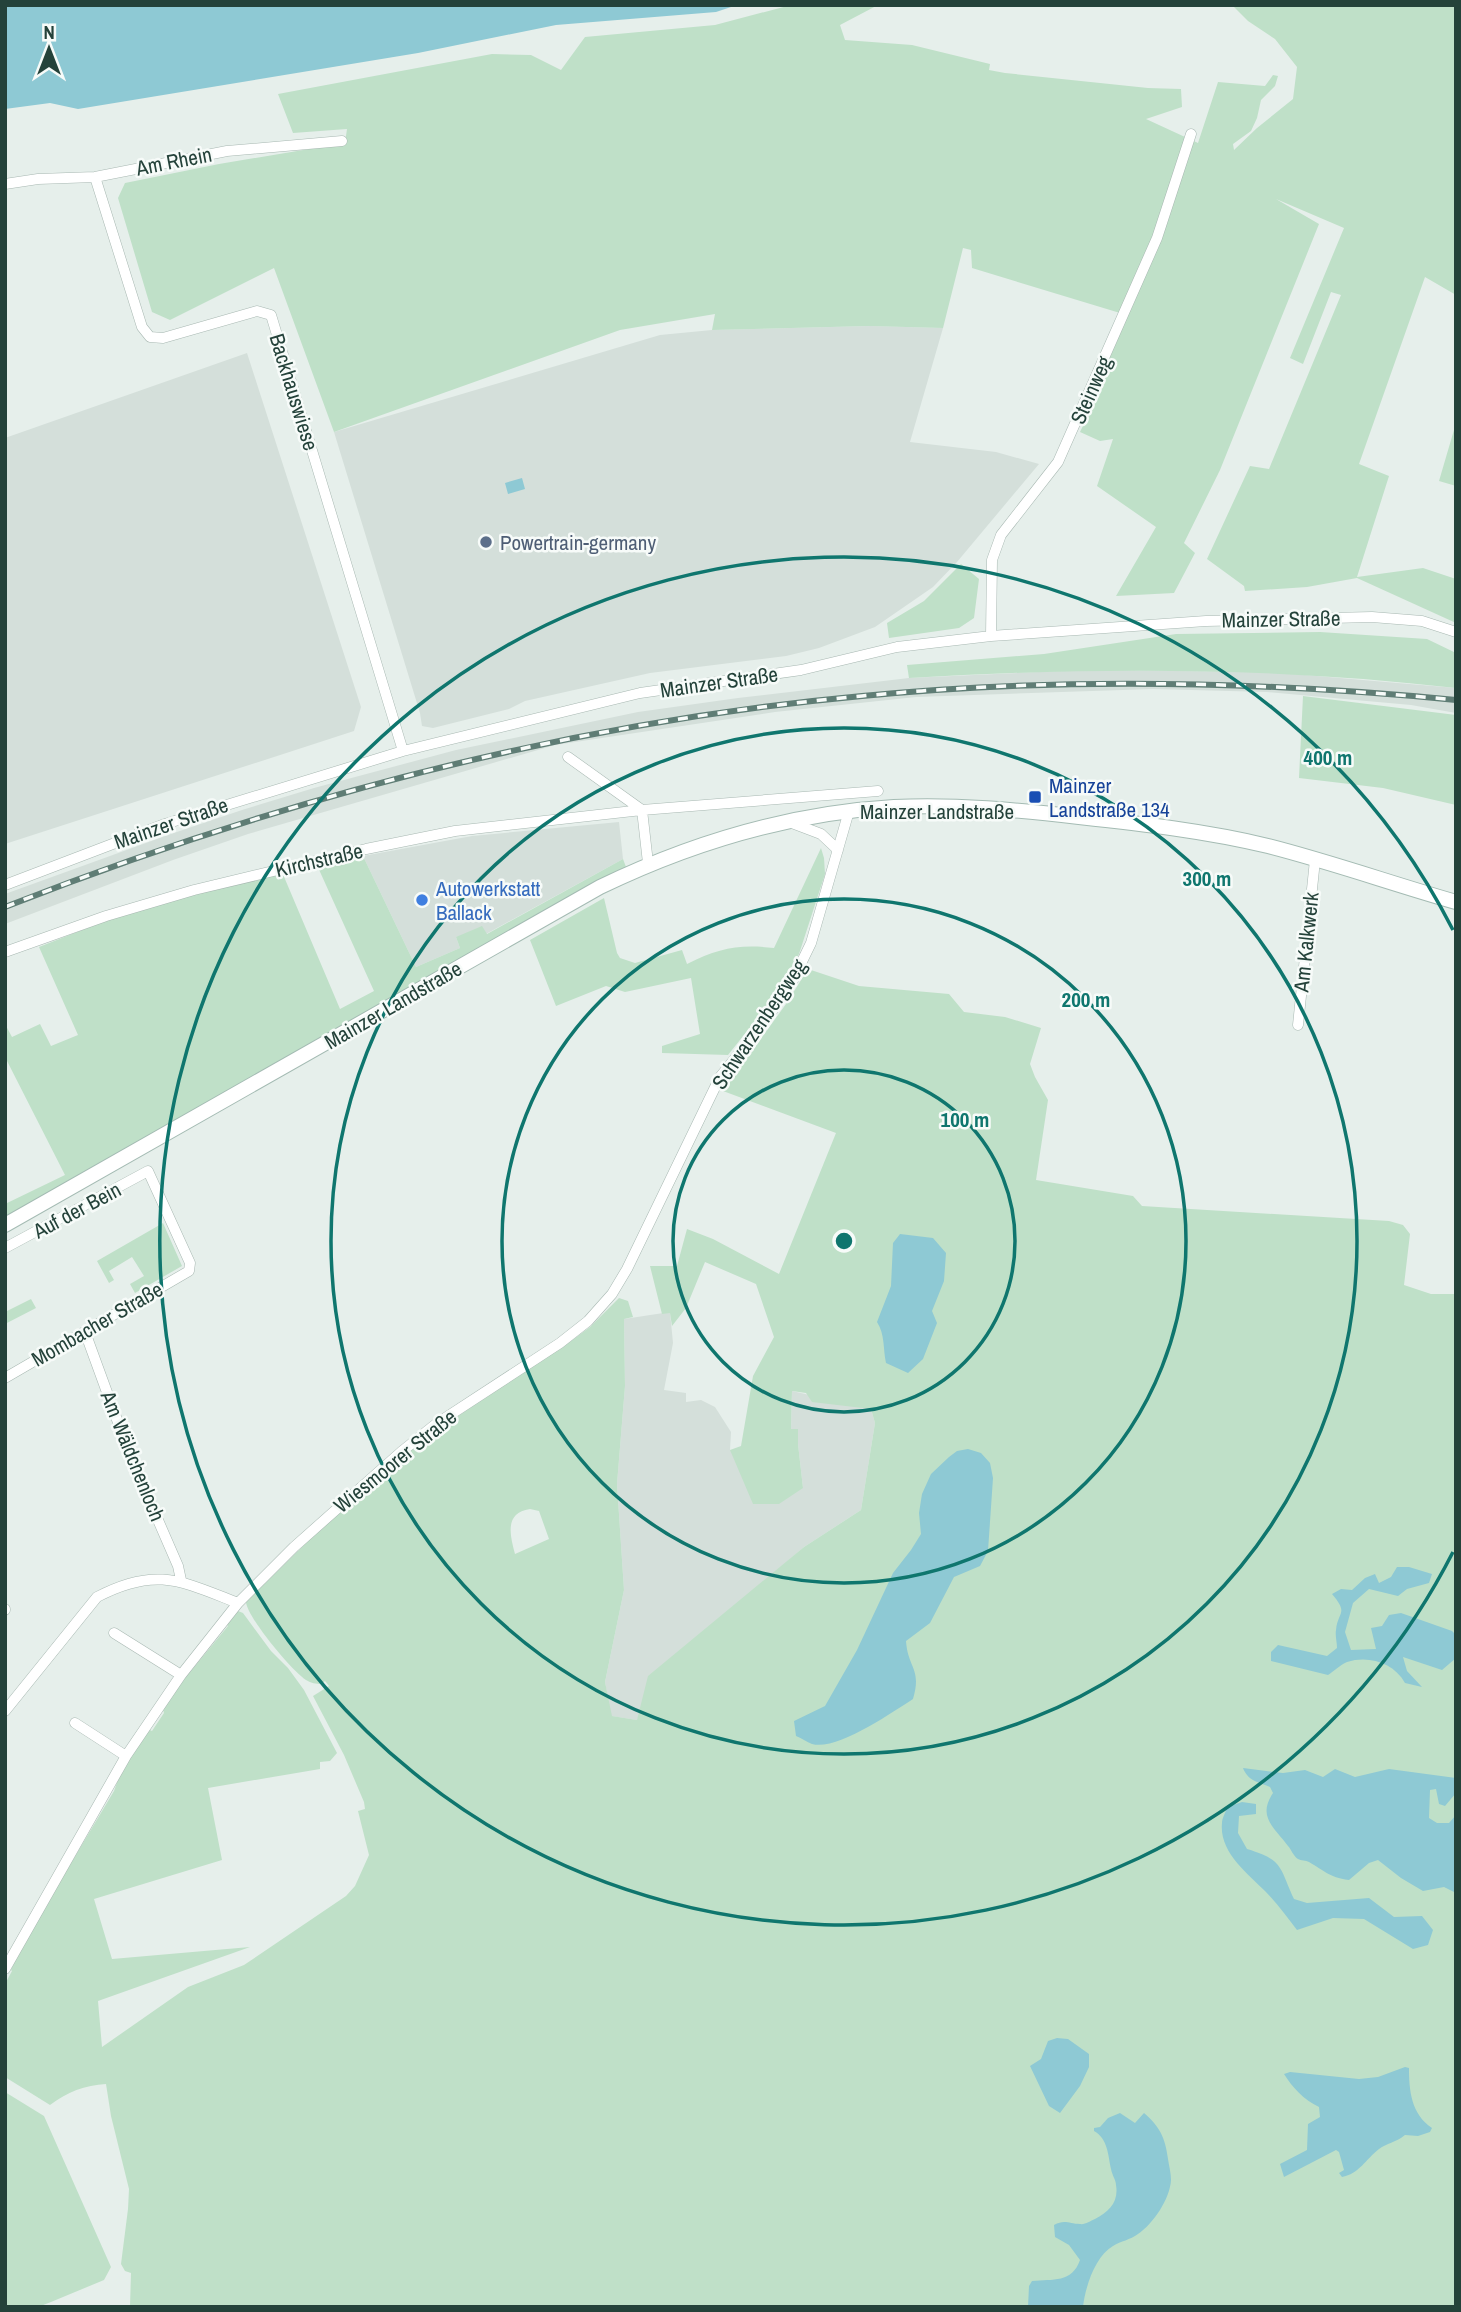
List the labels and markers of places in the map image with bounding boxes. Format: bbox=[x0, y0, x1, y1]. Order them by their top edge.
place label: Powertrain-germany bbox=[500, 528, 656, 557]
marker: Powertrain-germany bbox=[478, 534, 494, 550]
place label: Mainzer Landstraße 134 bbox=[1049, 771, 1170, 824]
marker: Mainzer Landstraße 134 bbox=[1027, 789, 1043, 805]
place label: Autowerkstatt Ballack bbox=[435, 874, 541, 927]
marker: Autowerkstatt Ballack bbox=[414, 892, 430, 908]
centre of rings bbox=[832, 1229, 856, 1253]

